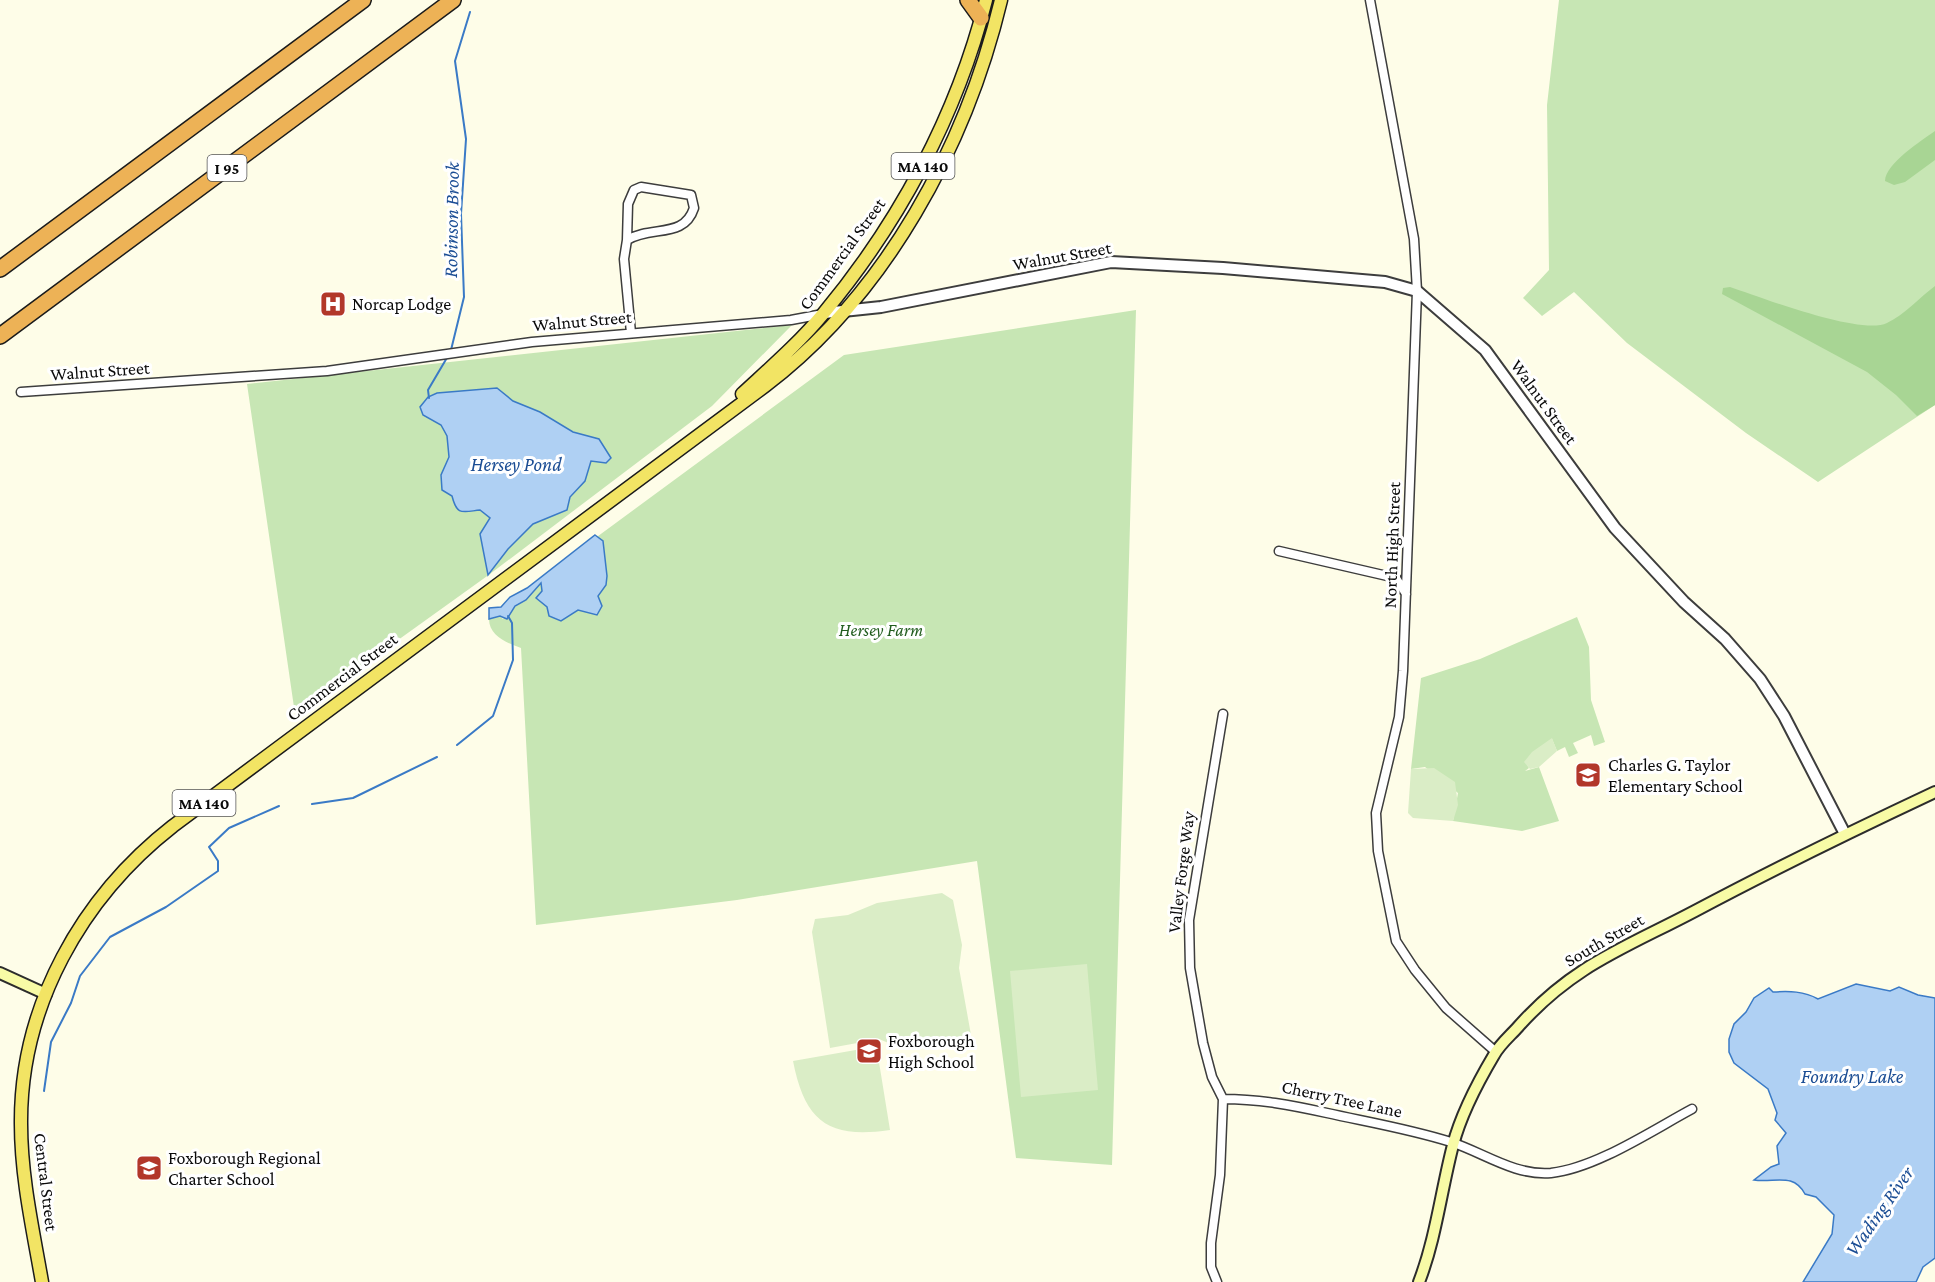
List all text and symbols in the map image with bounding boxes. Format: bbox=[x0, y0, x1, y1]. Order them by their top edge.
road number: MA 140 bbox=[892, 153, 954, 179]
road number: I 95 bbox=[208, 155, 246, 181]
water label: Robinson Brook bbox=[439, 161, 463, 278]
street label: Commercial Street bbox=[795, 193, 890, 314]
street label: Walnut Street bbox=[1011, 237, 1114, 274]
hospital icon: Norcap Lodge bbox=[318, 289, 348, 319]
place label: Norcap Lodge bbox=[352, 294, 451, 314]
street label: Walnut Street bbox=[532, 307, 633, 335]
street label: Walnut Street bbox=[1507, 356, 1582, 449]
street label: Walnut Street bbox=[50, 357, 151, 384]
water label: Hersey Pond bbox=[470, 453, 562, 476]
street label: North High Street bbox=[1380, 480, 1404, 609]
park label: Hersey Farm bbox=[839, 620, 923, 640]
street label: Commercial Street bbox=[283, 628, 402, 725]
place label: Charles G. Taylor Elementary School bbox=[1608, 755, 1743, 796]
school or university icon: Charles G. Taylor Elementary School bbox=[1573, 760, 1603, 790]
road number: MA 140 bbox=[172, 790, 236, 816]
street label: Valley Forge Way bbox=[1164, 809, 1198, 934]
street label: South Street bbox=[1561, 909, 1648, 971]
place label: Foxborough High School bbox=[888, 1031, 975, 1072]
school or university icon: Foxborough High School bbox=[854, 1036, 884, 1066]
water label: Foundry Lake bbox=[1801, 1065, 1904, 1088]
street label: Cherry Tree Lane bbox=[1280, 1076, 1404, 1122]
street label: Central Street bbox=[30, 1132, 62, 1233]
place label: Foxborough Regional Charter School bbox=[168, 1148, 321, 1189]
school or university icon: Foxborough Regional Charter School bbox=[134, 1153, 164, 1183]
water label: Wading River bbox=[1840, 1161, 1919, 1260]

